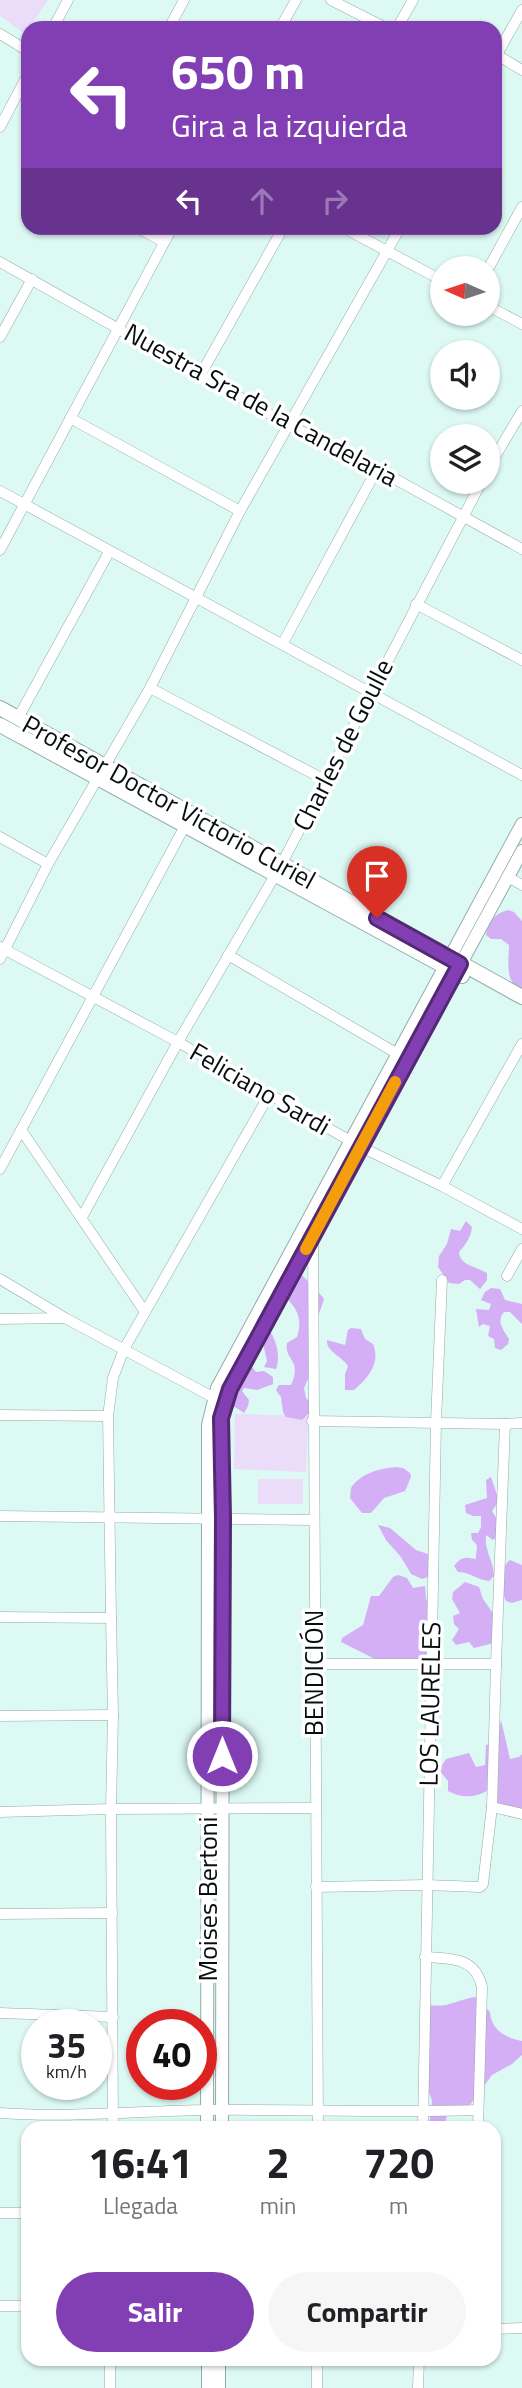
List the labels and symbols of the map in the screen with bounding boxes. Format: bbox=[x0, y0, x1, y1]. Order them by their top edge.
north arrow bbox=[430, 256, 500, 326]
street label: Nuestra Sra de la Candelaria bbox=[117, 313, 405, 496]
street label: Charles de Goulle bbox=[282, 652, 403, 838]
street label: Profesor Doctor Victorio Curiel bbox=[15, 705, 323, 899]
pin bbox=[347, 846, 407, 918]
street label: Feliciano Sardi bbox=[183, 1032, 338, 1145]
street label: BENDICIÓN bbox=[294, 1610, 333, 1736]
street label: LOS LAURELES bbox=[409, 1621, 450, 1787]
position arrow bbox=[185, 1719, 259, 1793]
street label: Moises Bertoni bbox=[188, 1817, 227, 1981]
speed limit sign: 40 bbox=[126, 2009, 217, 2100]

